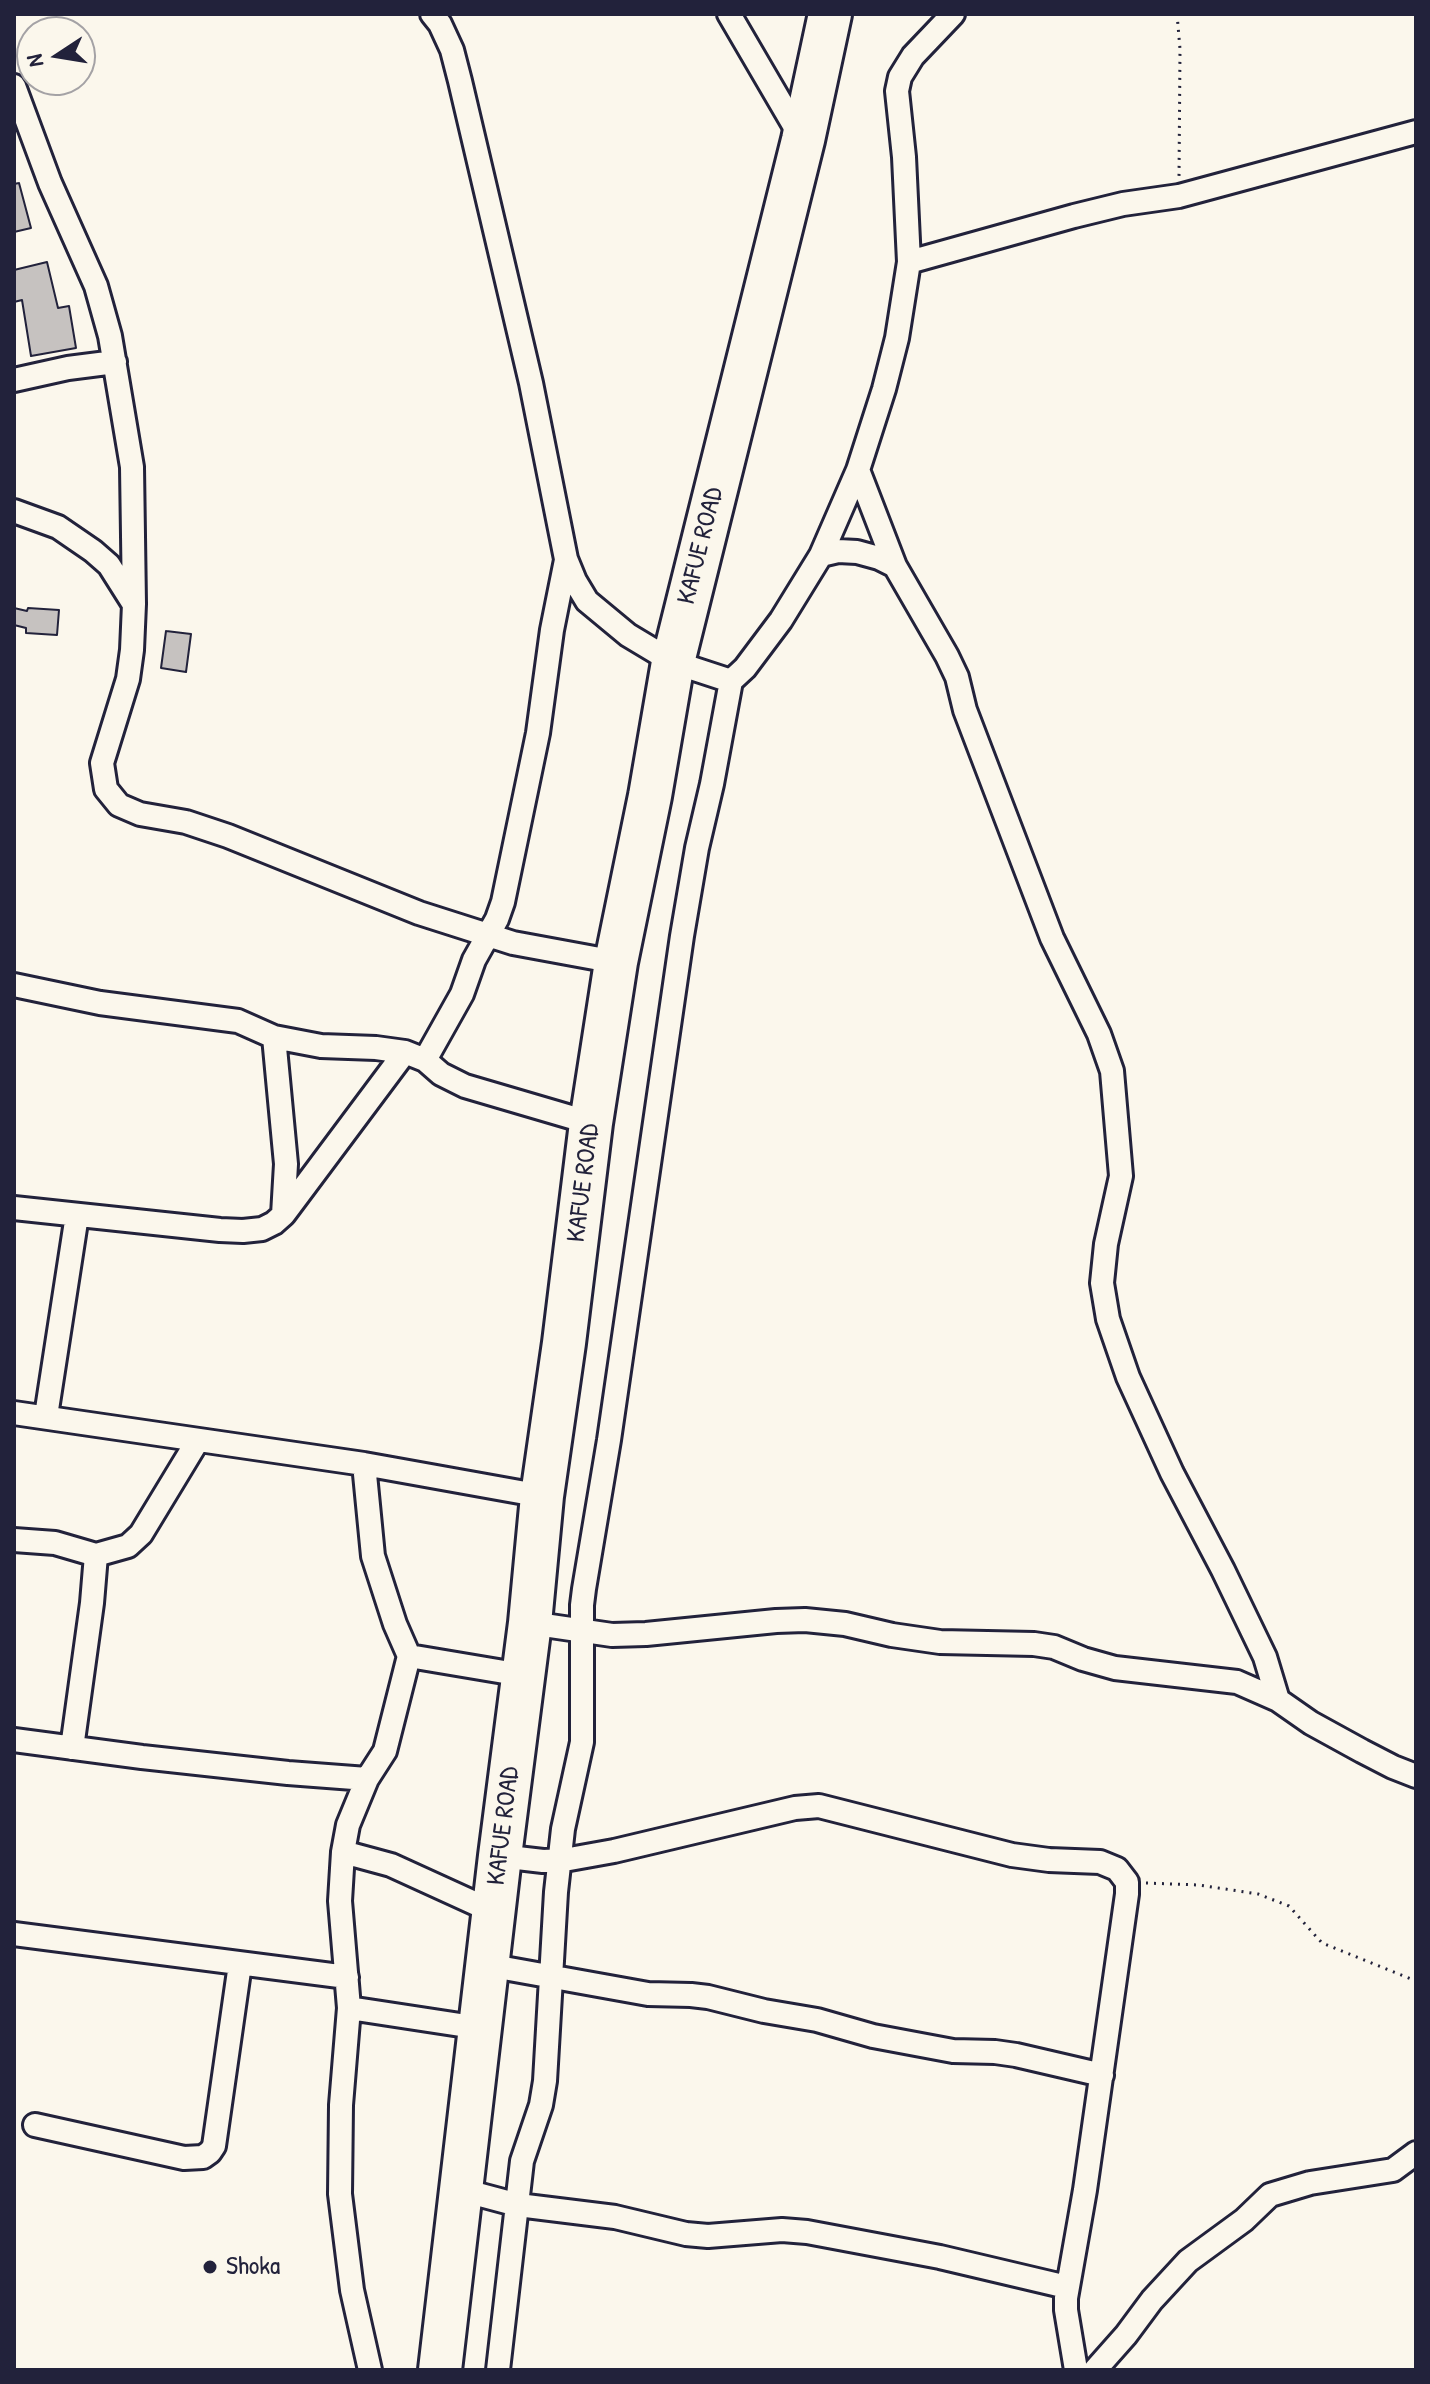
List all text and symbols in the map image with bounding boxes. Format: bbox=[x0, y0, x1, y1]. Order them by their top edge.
north arrow bbox=[16, 16, 96, 96]
text: N bbox=[19, 52, 50, 69]
street label: KAFUE ROAD bbox=[671, 484, 731, 608]
street label: KAFUE ROAD bbox=[561, 1122, 607, 1244]
street label: KAFUE ROAD bbox=[481, 1765, 527, 1887]
place label: Shoka bbox=[226, 2251, 280, 2283]
marker: Shoka bbox=[201, 2258, 219, 2276]

